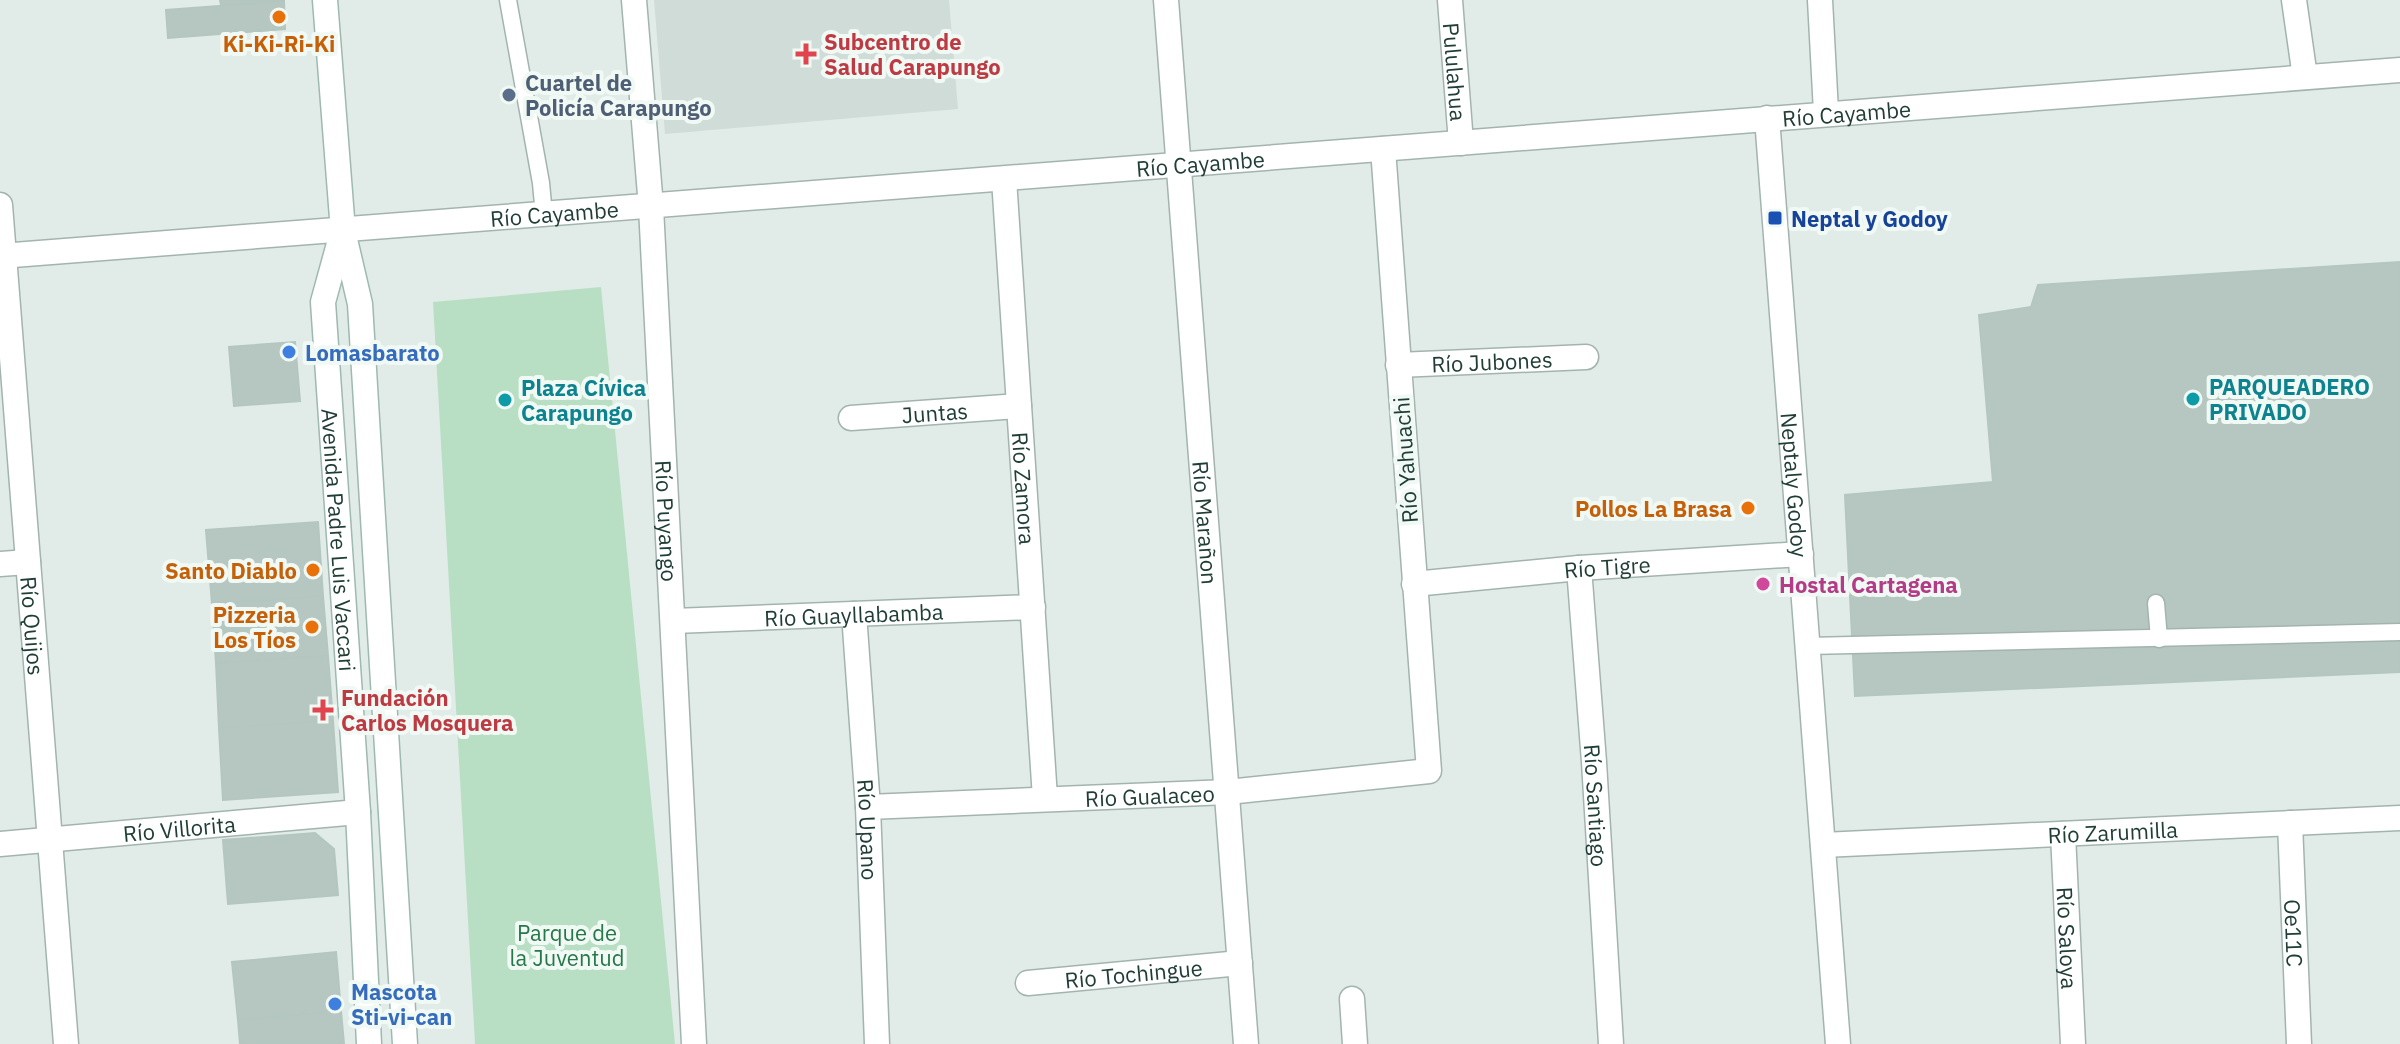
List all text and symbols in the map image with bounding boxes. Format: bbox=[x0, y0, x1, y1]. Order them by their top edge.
marker: Ki-Ki-Ri-Ki bbox=[270, 8, 288, 26]
street label: Pululahua bbox=[1437, 21, 1474, 122]
place label: Subcentro de Salud Carapungo bbox=[824, 27, 1001, 81]
place label: Ki-Ki-Ri-Ki bbox=[223, 29, 335, 58]
marker: Subcentro de Salud Carapungo bbox=[795, 43, 817, 65]
place label: Cuartel de Policía Carapungo bbox=[525, 68, 712, 122]
marker: Cuartel de Policía Carapungo bbox=[500, 86, 518, 104]
street label: Río Cayambe bbox=[1781, 93, 1912, 132]
street label: Río Cayambe bbox=[1135, 144, 1266, 182]
street label: Río Cayambe bbox=[489, 194, 620, 232]
place label: Neptal y Godoy bbox=[1791, 204, 1948, 233]
marker: Neptal y Godoy bbox=[1766, 209, 1784, 227]
place label: Lomasbarato bbox=[305, 338, 440, 367]
marker: Lomasbarato bbox=[280, 343, 298, 361]
street label: Río Jubones bbox=[1431, 344, 1553, 378]
place label: PARQUEADERO PRIVADO bbox=[2209, 372, 2370, 426]
place label: Plaza Cívica Carapungo bbox=[521, 373, 646, 427]
marker: PARQUEADERO PRIVADO bbox=[2184, 390, 2202, 408]
marker: Plaza Cívica Carapungo bbox=[496, 391, 514, 409]
street label: Juntas bbox=[901, 395, 969, 429]
street label: Río Yahuachi bbox=[1386, 396, 1424, 524]
street label: Avenida Padre Luis Vaccari bbox=[316, 407, 363, 672]
street label: Neptaly Godoy bbox=[1775, 411, 1815, 558]
street label: Río Zamora bbox=[1006, 431, 1043, 546]
street label: Río Puyango bbox=[650, 459, 685, 582]
street label: Río Marañon bbox=[1187, 460, 1225, 585]
place label: Pollos La Brasa bbox=[1575, 494, 1732, 523]
marker: Pollos La Brasa bbox=[1739, 499, 1757, 517]
street label: Río Tigre bbox=[1562, 549, 1651, 584]
place label: Santo Diablo bbox=[165, 556, 297, 585]
marker: Santo Diablo bbox=[304, 561, 322, 579]
place label: Hostal Cartagena bbox=[1779, 570, 1958, 599]
street label: Río Quijos bbox=[15, 575, 51, 676]
marker: Hostal Cartagena bbox=[1754, 575, 1772, 593]
street label: Río Guayllabamba bbox=[764, 596, 944, 632]
place label: Pizzeria Los Tíos bbox=[213, 600, 296, 654]
marker: Pizzeria Los Tíos bbox=[303, 618, 321, 636]
place label: Fundación Carlos Mosquera bbox=[341, 683, 514, 737]
marker: Fundación Carlos Mosquera bbox=[312, 699, 334, 721]
street label: Río Santiago bbox=[1578, 743, 1615, 868]
street label: Río Upano bbox=[851, 778, 885, 881]
street label: Río Gualaceo bbox=[1084, 778, 1215, 812]
street label: Río Villorita bbox=[122, 808, 237, 847]
street label: Río Zarumilla bbox=[2047, 814, 2179, 849]
street label: Río Saloya bbox=[2051, 886, 2085, 990]
street label: Oe11C bbox=[2279, 898, 2310, 967]
park label: Parque de la Juventud bbox=[510, 918, 624, 972]
street label: Río Tochingue bbox=[1063, 952, 1204, 994]
place label: Mascota Sti-vi-can bbox=[351, 977, 452, 1031]
marker: Mascota Sti-vi-can bbox=[326, 995, 344, 1013]

